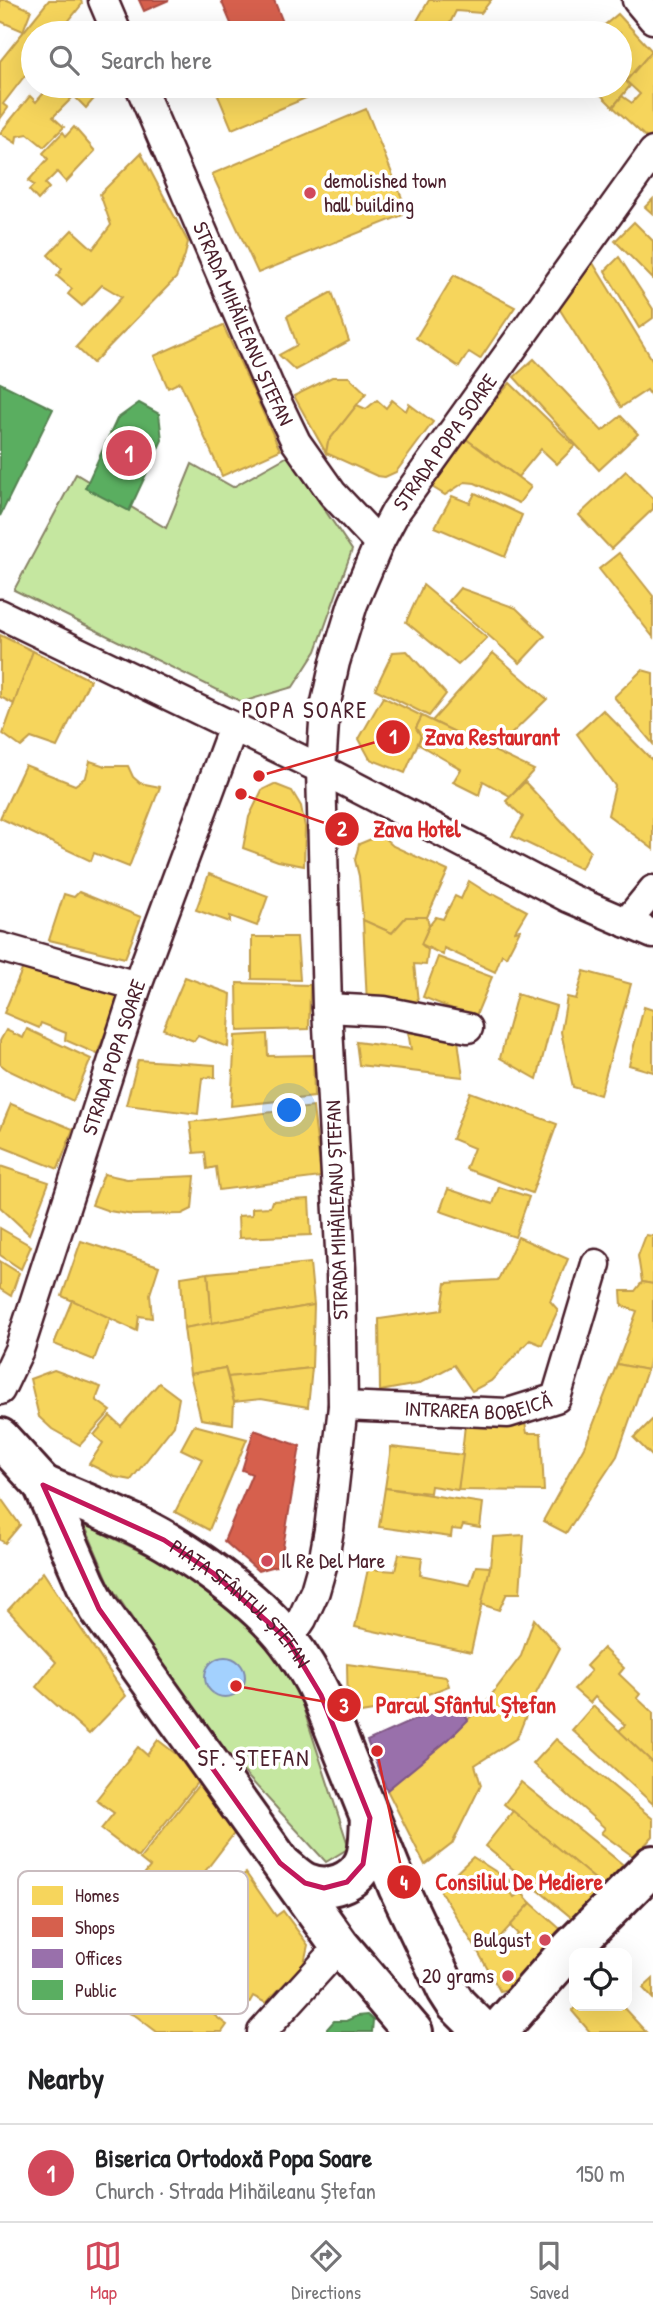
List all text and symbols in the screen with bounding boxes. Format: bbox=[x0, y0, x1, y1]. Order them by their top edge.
search box bbox=[21, 21, 632, 98]
icon: search bbox=[45, 41, 83, 79]
text: Search here bbox=[101, 42, 212, 77]
place label: demolished town hall building bbox=[324, 166, 447, 219]
marker: demolished town hall building bbox=[302, 185, 318, 201]
street label: STRADA MIHĂILEANU ȘTEFAN bbox=[186, 217, 301, 430]
street label: STRADA POPA SOARE bbox=[386, 368, 504, 516]
pin: 1 bbox=[106, 427, 152, 479]
district label: POPA SOARE bbox=[242, 694, 368, 725]
callout: Zava Restaurant bbox=[376, 715, 573, 759]
text: Zava Restaurant bbox=[425, 721, 561, 752]
text: 1 bbox=[389, 722, 397, 751]
callout: Zava Hotel bbox=[324, 807, 475, 851]
text: Zava Hotel bbox=[373, 813, 462, 844]
text: 2 bbox=[337, 814, 347, 843]
street label: STRADA POPA SOARE bbox=[75, 975, 152, 1139]
your location bbox=[272, 1093, 306, 1127]
street label: STRADA MIHĂILEANU ȘTEFAN bbox=[318, 1100, 355, 1320]
street label: INTRAREA BOBEICĂ bbox=[404, 1385, 555, 1427]
street label: PIAȚA SFÂNTUL ȘTEFAN bbox=[165, 1532, 318, 1673]
place label: Il Re Del Mare bbox=[281, 1546, 385, 1575]
marker: Il Re Del Mare bbox=[259, 1553, 275, 1569]
callout: Parcul Sfântul Ștefan bbox=[327, 1683, 570, 1727]
text: Parcul Sfântul Ștefan bbox=[376, 1689, 556, 1720]
text: 3 bbox=[339, 1691, 349, 1720]
district label: SF. ȘTEFAN bbox=[198, 1742, 310, 1773]
callout: Consiliul De Mediere bbox=[386, 1860, 617, 1904]
text: Consiliul De Mediere bbox=[435, 1866, 604, 1897]
text: 4 bbox=[400, 1868, 408, 1897]
legend bbox=[18, 1871, 248, 2014]
text: Homes bbox=[75, 1882, 119, 1908]
text: Shops bbox=[75, 1914, 115, 1940]
place label: Bulgust bbox=[473, 1925, 532, 1954]
marker: Bulgust bbox=[537, 1932, 553, 1948]
text: Offices bbox=[75, 1945, 122, 1971]
map controls bbox=[569, 1948, 632, 2011]
button: locate bbox=[569, 1948, 632, 2011]
place label: 20 grams bbox=[422, 1961, 494, 1990]
marker: 20 grams bbox=[500, 1968, 516, 1984]
text: Public bbox=[75, 1977, 117, 2003]
text: Nearby bbox=[28, 2058, 104, 2098]
text: Biserica Ortodoxă Popa Soare bbox=[95, 2140, 372, 2175]
text: 1 bbox=[47, 2158, 55, 2189]
text: 150 m bbox=[576, 2158, 625, 2189]
text: Church · Strada Mihăileanu Ștefan bbox=[95, 2175, 376, 2206]
tab: Map bbox=[84, 2237, 122, 2305]
tab: Directions bbox=[291, 2237, 361, 2305]
tab: Saved bbox=[530, 2237, 569, 2305]

